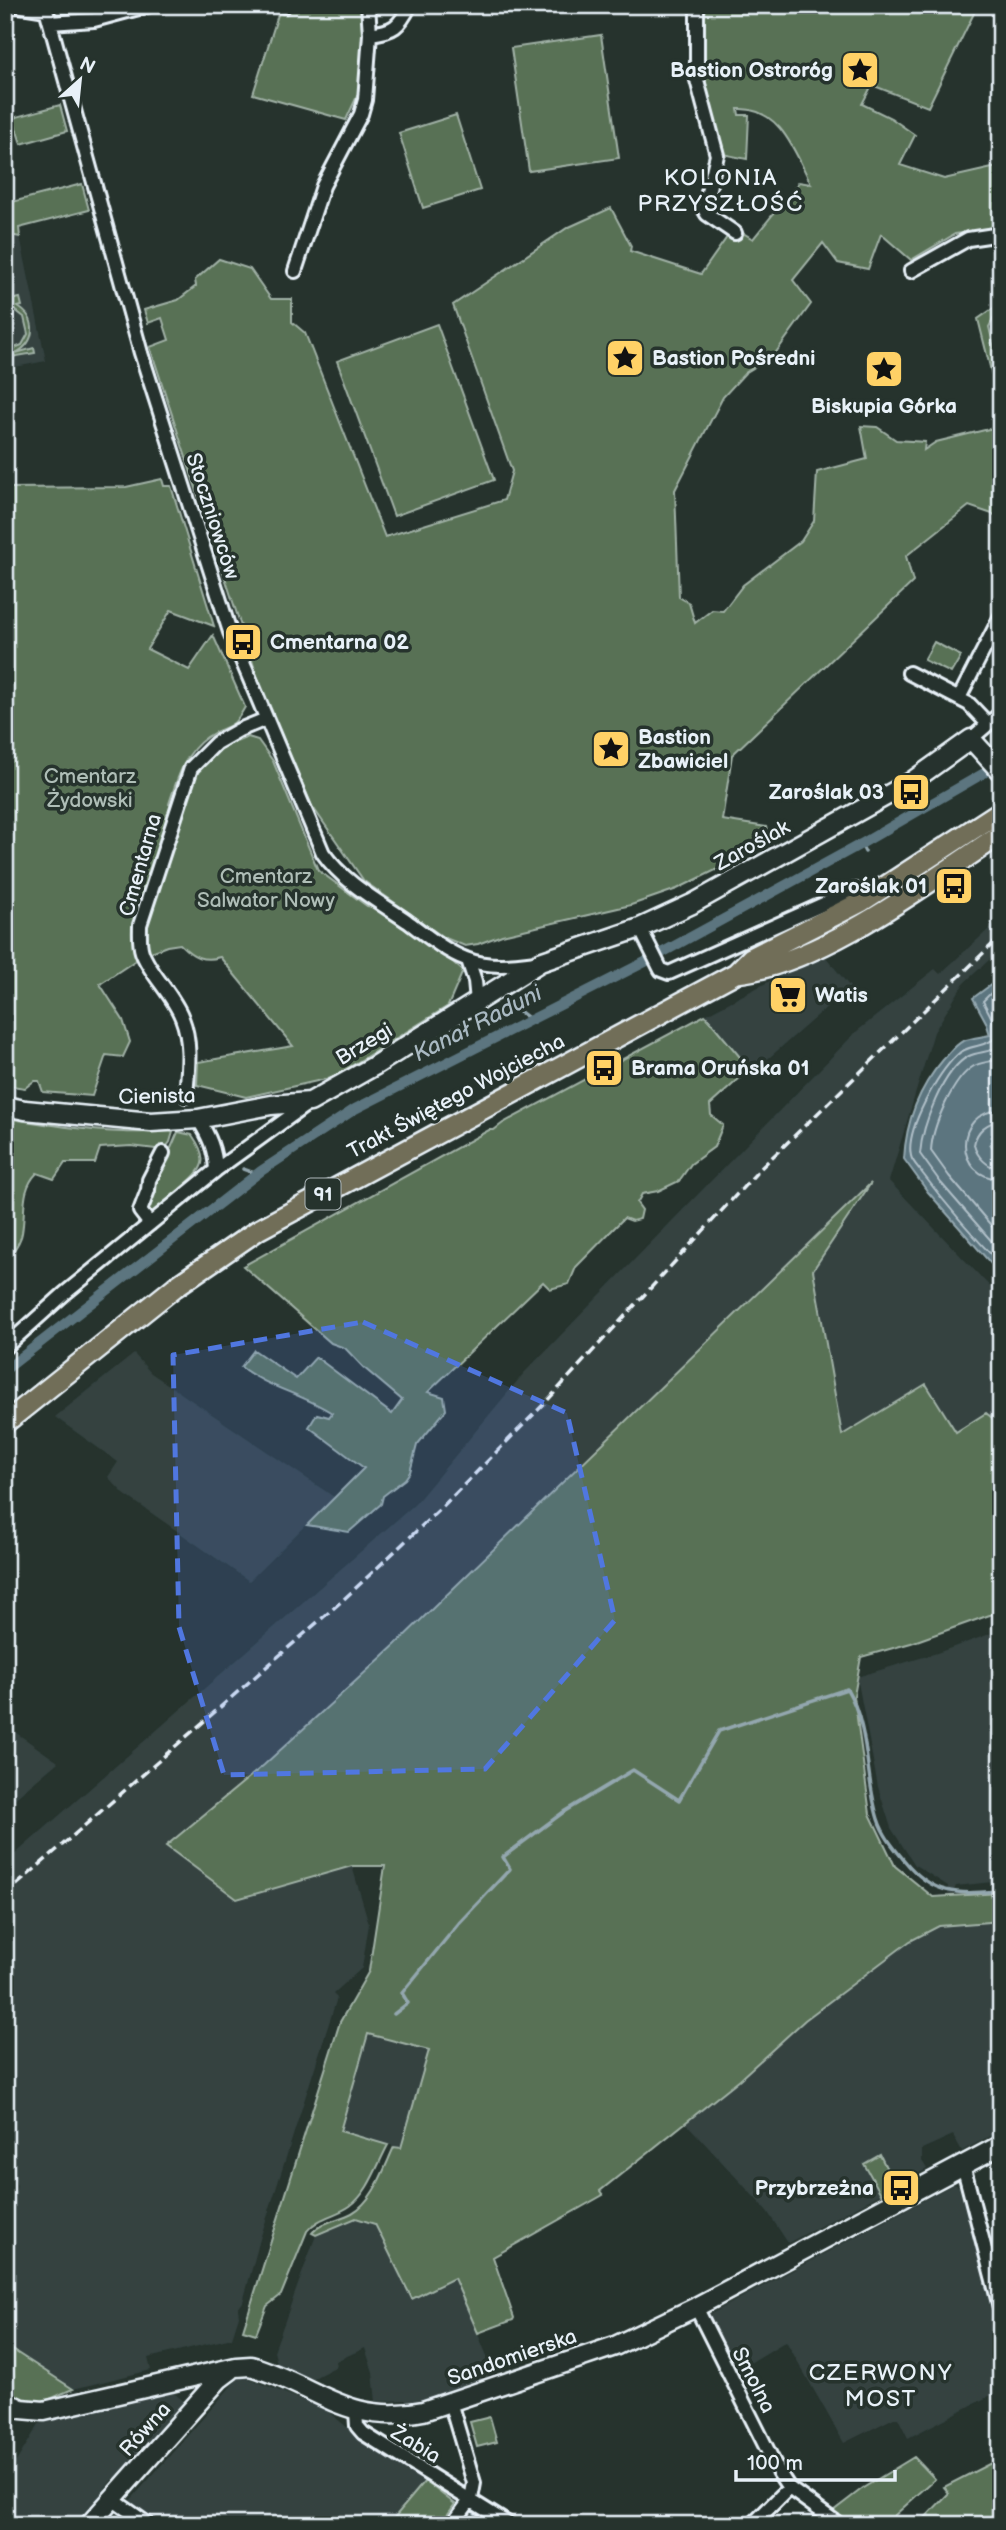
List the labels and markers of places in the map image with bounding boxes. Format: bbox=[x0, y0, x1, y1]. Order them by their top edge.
place icon: Bastion Ostroróg bbox=[839, 49, 881, 91]
place label: Bastion Ostroróg bbox=[670, 58, 833, 83]
place icon: Bastion Pośredni bbox=[604, 337, 646, 379]
place label: Bastion Pośredni bbox=[652, 346, 815, 371]
place icon: Biskupia Górka bbox=[863, 348, 905, 390]
place label: Biskupia Górka bbox=[811, 394, 957, 419]
bus stop icon: Cmentarna 02 bbox=[222, 621, 264, 663]
place label: Cmentarna 02 bbox=[270, 630, 409, 655]
place label: Bastion Zbawiciel bbox=[638, 725, 728, 774]
place icon: Bastion Zbawiciel bbox=[590, 728, 632, 770]
bus stop icon: Zaroślak 03 bbox=[890, 771, 932, 813]
place label: Zaroślak 03 bbox=[769, 780, 884, 805]
bus stop icon: Zaroślak 01 bbox=[933, 865, 975, 907]
place label: Zaroślak 01 bbox=[815, 874, 927, 899]
supermarket icon: Watis bbox=[767, 974, 809, 1016]
place label: Watis bbox=[815, 983, 868, 1008]
bus stop icon: Brama Oruńska 01 bbox=[583, 1047, 625, 1089]
place label: Brama Oruńska 01 bbox=[631, 1056, 810, 1081]
bus stop icon: Przybrzeżna bbox=[880, 2167, 922, 2209]
place label: Przybrzeżna bbox=[755, 2176, 874, 2201]

